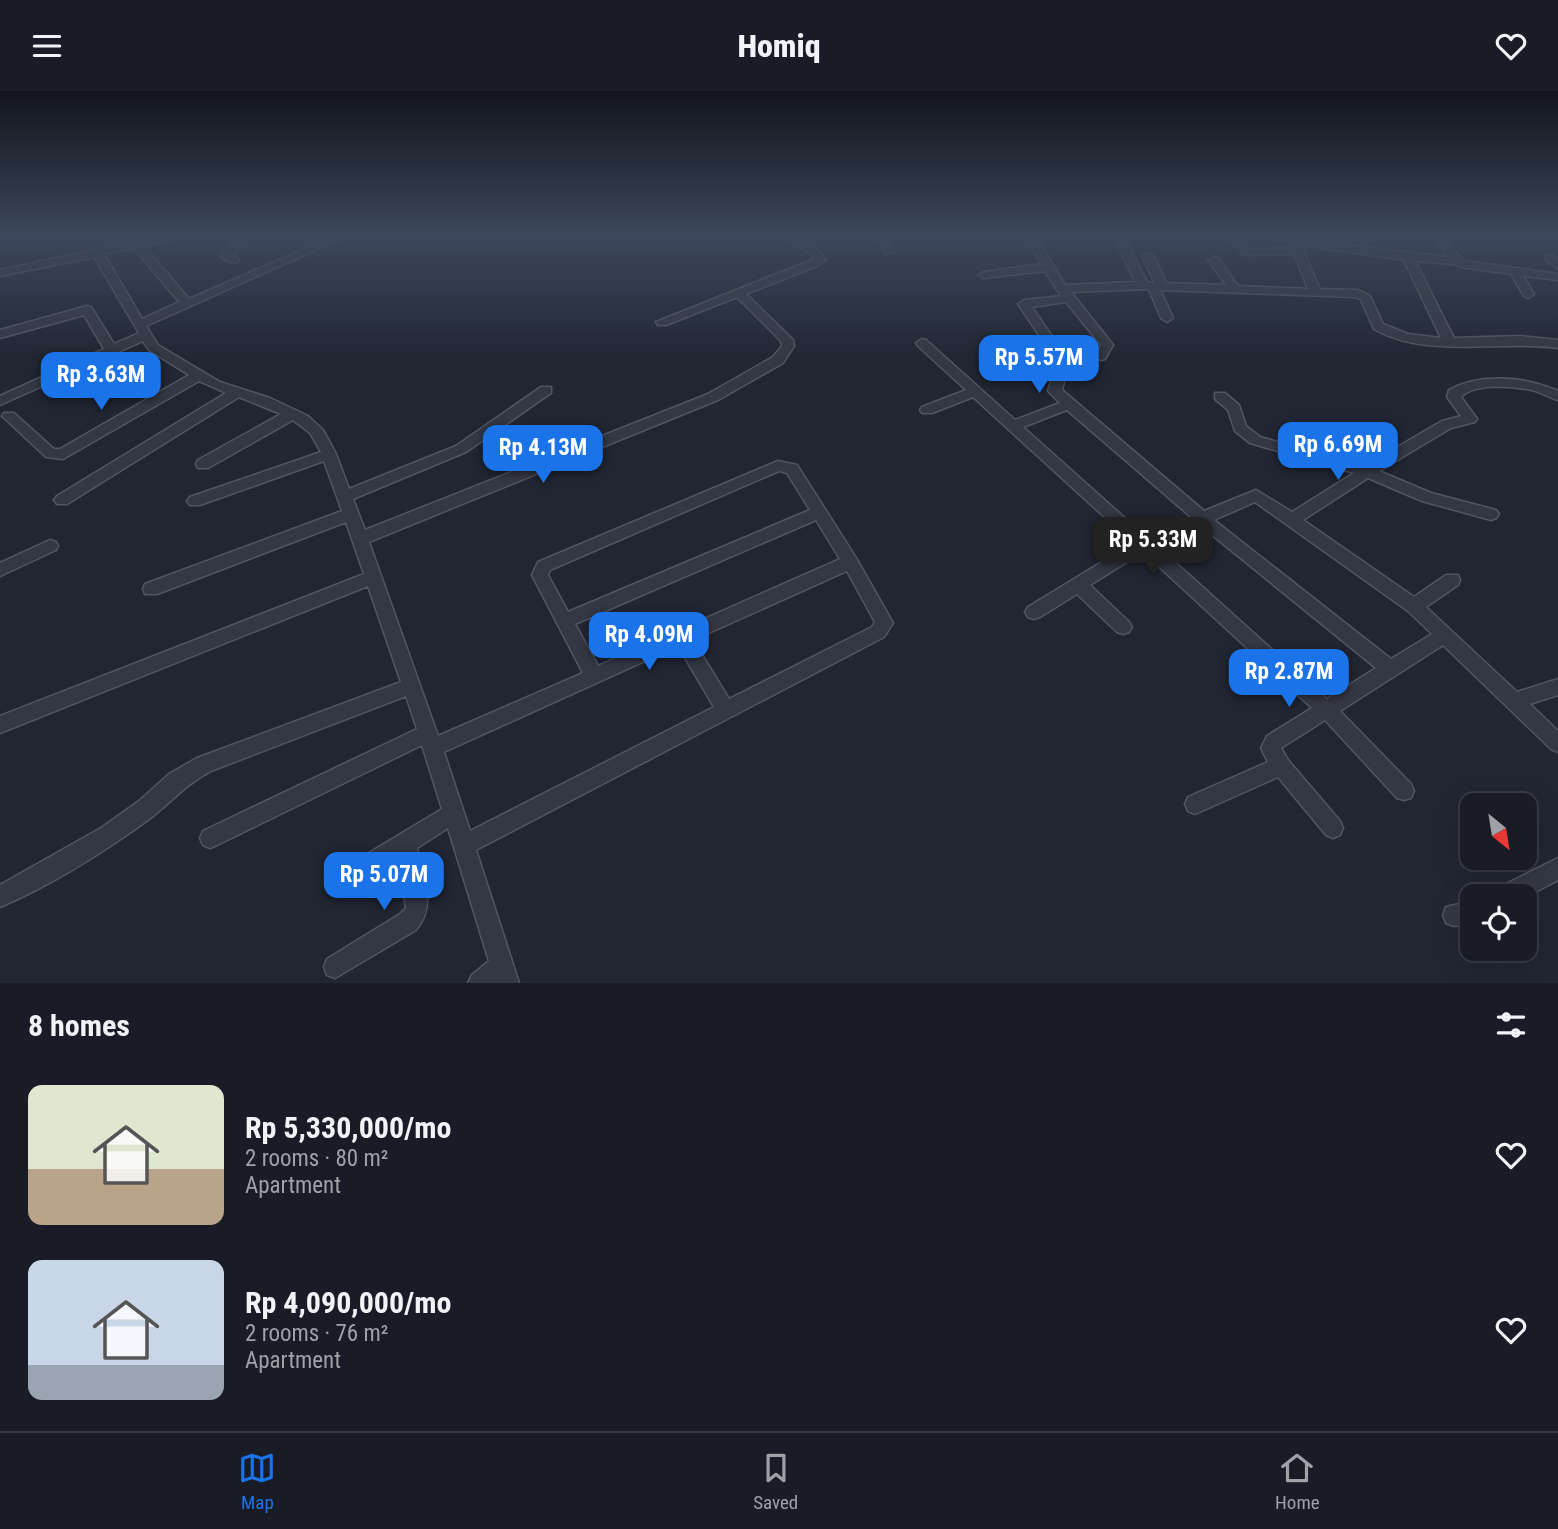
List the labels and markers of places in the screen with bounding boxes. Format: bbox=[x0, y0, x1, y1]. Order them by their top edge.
pin: Rp 5.57M bbox=[967, 335, 1111, 395]
pin: Rp 3.63M bbox=[29, 353, 173, 412]
pin: Rp 6.69M bbox=[1266, 423, 1410, 482]
pin: Rp 4.13M bbox=[471, 425, 615, 485]
pin: Rp 5.33M bbox=[1081, 517, 1225, 577]
pin: Rp 4.09M bbox=[577, 613, 721, 672]
pin: Rp 2.87M bbox=[1217, 649, 1361, 709]
pin: Rp 5.07M bbox=[312, 853, 456, 912]

